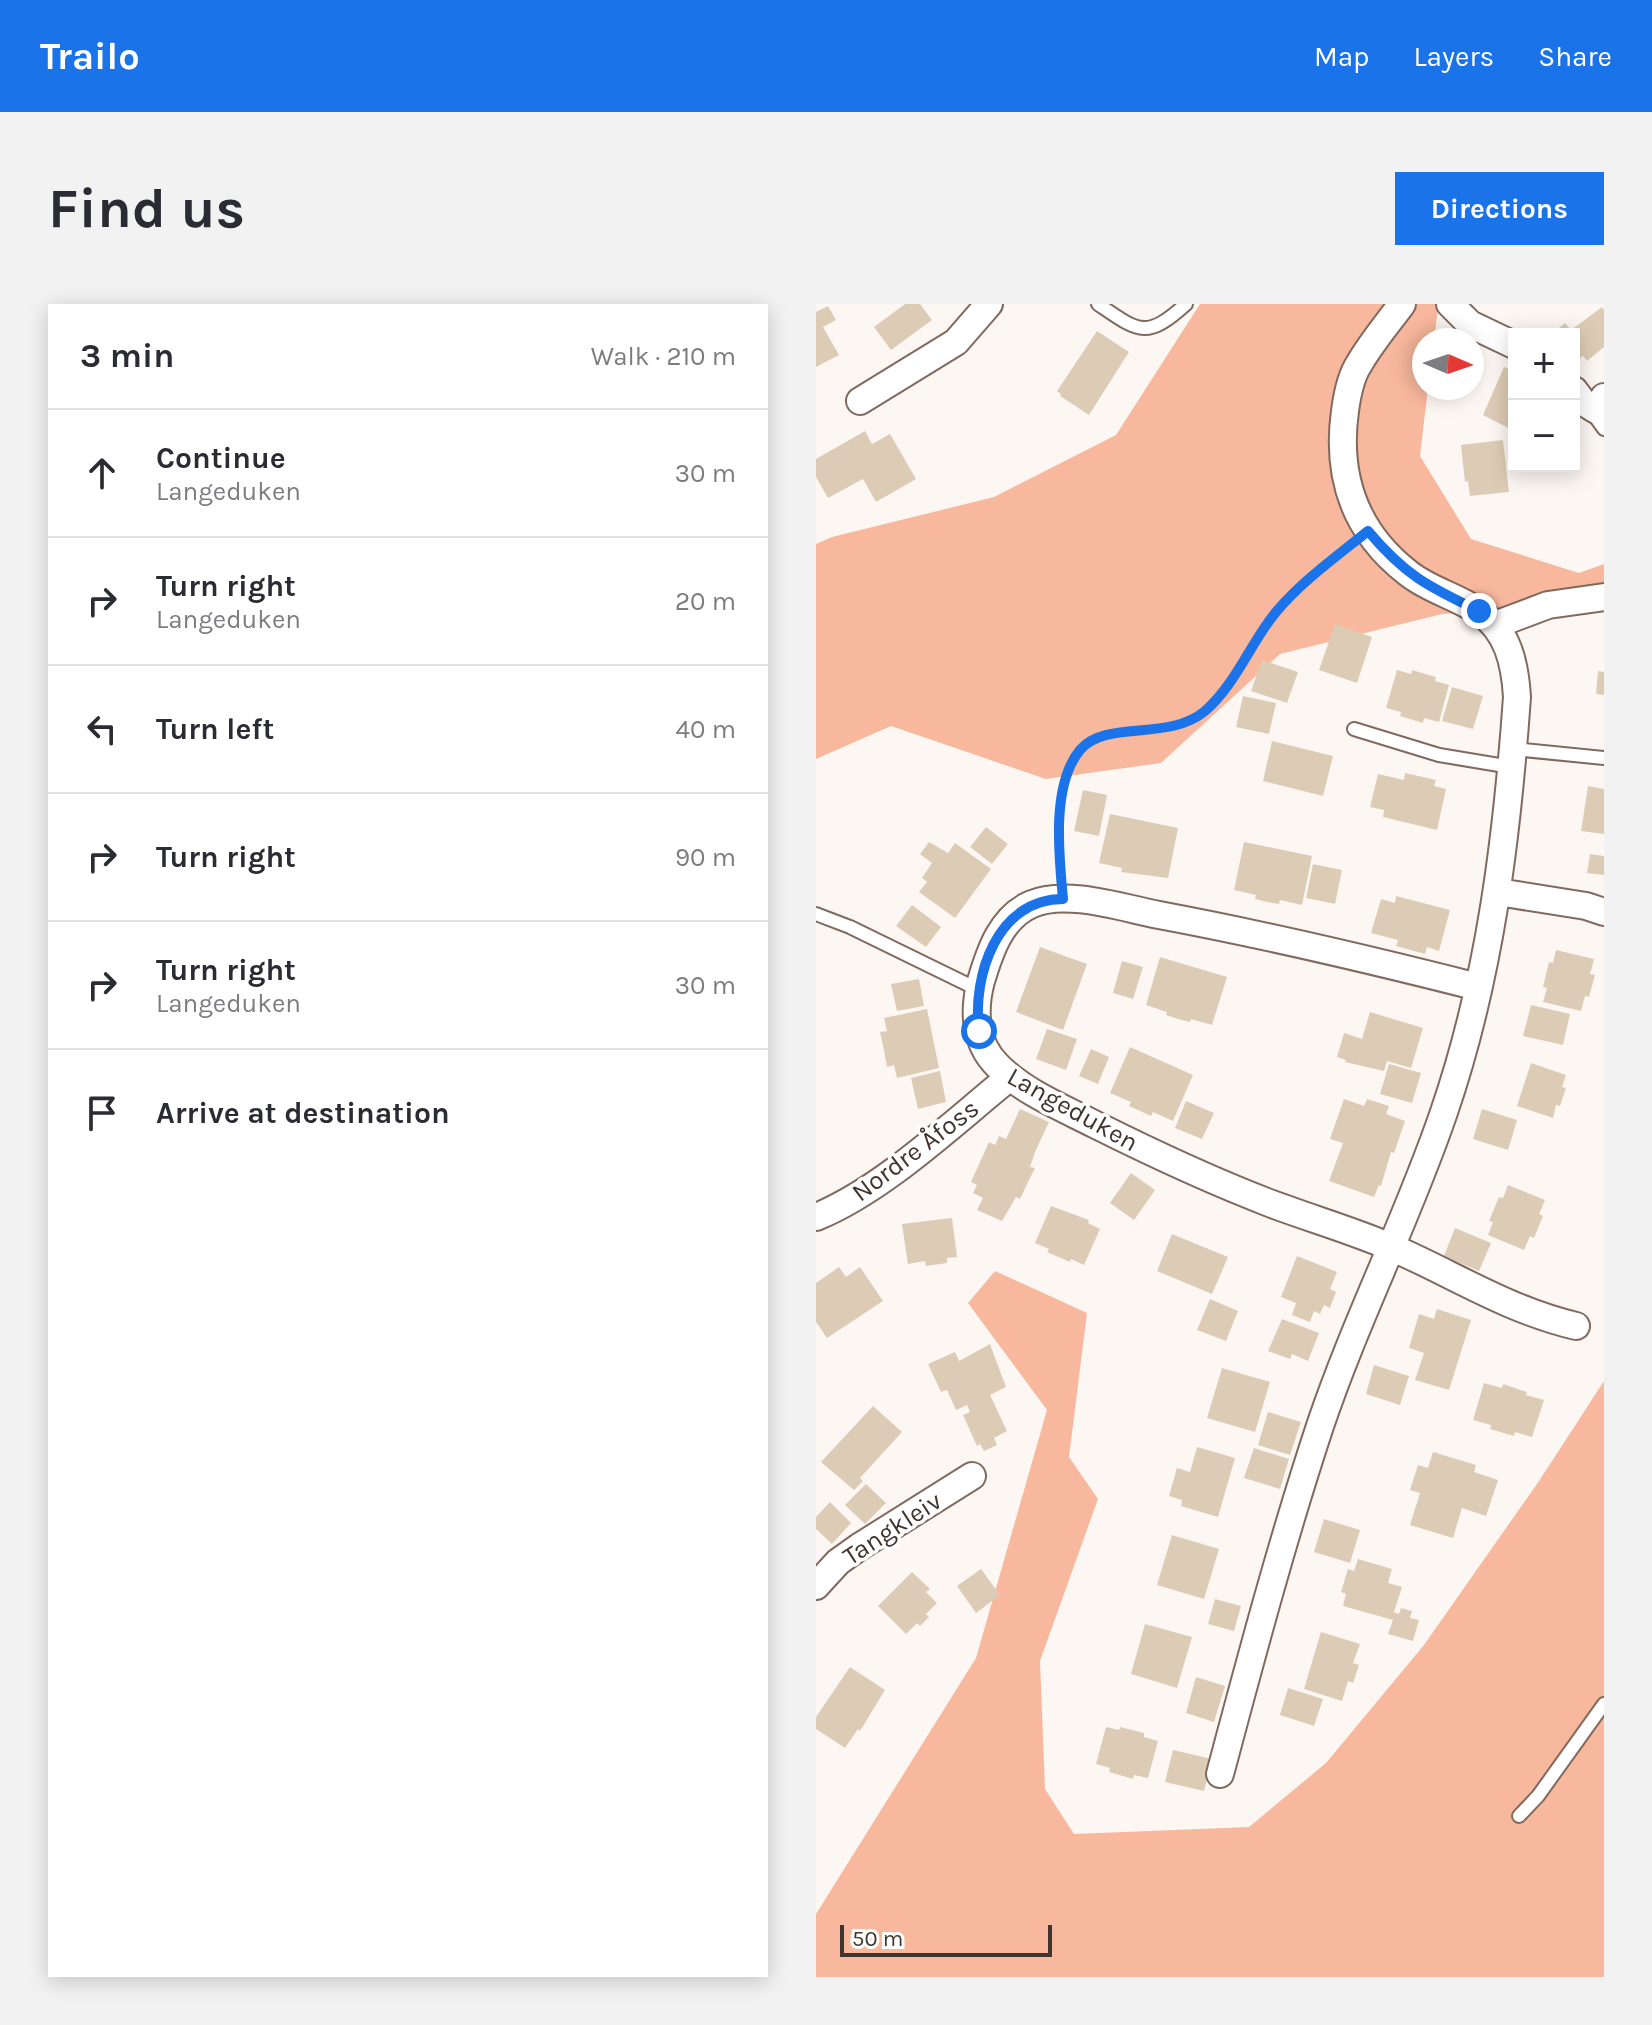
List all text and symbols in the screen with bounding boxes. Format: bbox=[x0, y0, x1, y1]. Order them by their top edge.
text: Trailo bbox=[40, 34, 140, 79]
text: Map bbox=[1314, 40, 1369, 73]
text: Layers bbox=[1413, 40, 1494, 73]
text: Share bbox=[1538, 40, 1612, 73]
button: Directions bbox=[1395, 172, 1604, 245]
text: Find us bbox=[48, 176, 245, 241]
north arrow bbox=[1412, 328, 1484, 400]
map controls bbox=[1508, 328, 1580, 472]
button: + bbox=[1508, 328, 1580, 400]
text: 3 min bbox=[80, 336, 174, 376]
text: Walk · 210 m bbox=[591, 341, 736, 372]
button: − bbox=[1508, 400, 1580, 472]
text: Continue bbox=[156, 440, 286, 476]
icon: ahead bbox=[80, 451, 124, 495]
text: 30 m bbox=[675, 458, 736, 489]
text: Langeduken bbox=[156, 476, 301, 507]
text: Turn right bbox=[156, 568, 296, 604]
icon: right bbox=[80, 579, 124, 623]
text: 20 m bbox=[675, 586, 736, 617]
route end bbox=[1461, 593, 1497, 629]
text: Langeduken bbox=[156, 604, 301, 635]
icon: left bbox=[80, 707, 124, 751]
text: Turn left bbox=[156, 711, 274, 747]
text: 40 m bbox=[676, 714, 736, 745]
icon: right bbox=[80, 835, 124, 879]
text: Turn right bbox=[156, 839, 296, 875]
text: 90 m bbox=[675, 842, 736, 873]
text: Turn right bbox=[156, 952, 296, 988]
icon: right bbox=[80, 963, 124, 1007]
text: 30 m bbox=[675, 970, 736, 1001]
text: Langeduken bbox=[156, 988, 301, 1019]
route start bbox=[961, 1013, 997, 1049]
street label: Langeduken bbox=[1002, 1061, 1144, 1158]
icon: arrive bbox=[80, 1091, 124, 1135]
street label: Nordre Åfoss bbox=[846, 1093, 985, 1208]
text: Arrive at destination bbox=[156, 1095, 450, 1131]
street label: Tangkleiv bbox=[837, 1485, 947, 1572]
scale bar bbox=[840, 1921, 1052, 1957]
text: 50 m bbox=[852, 1926, 903, 1952]

